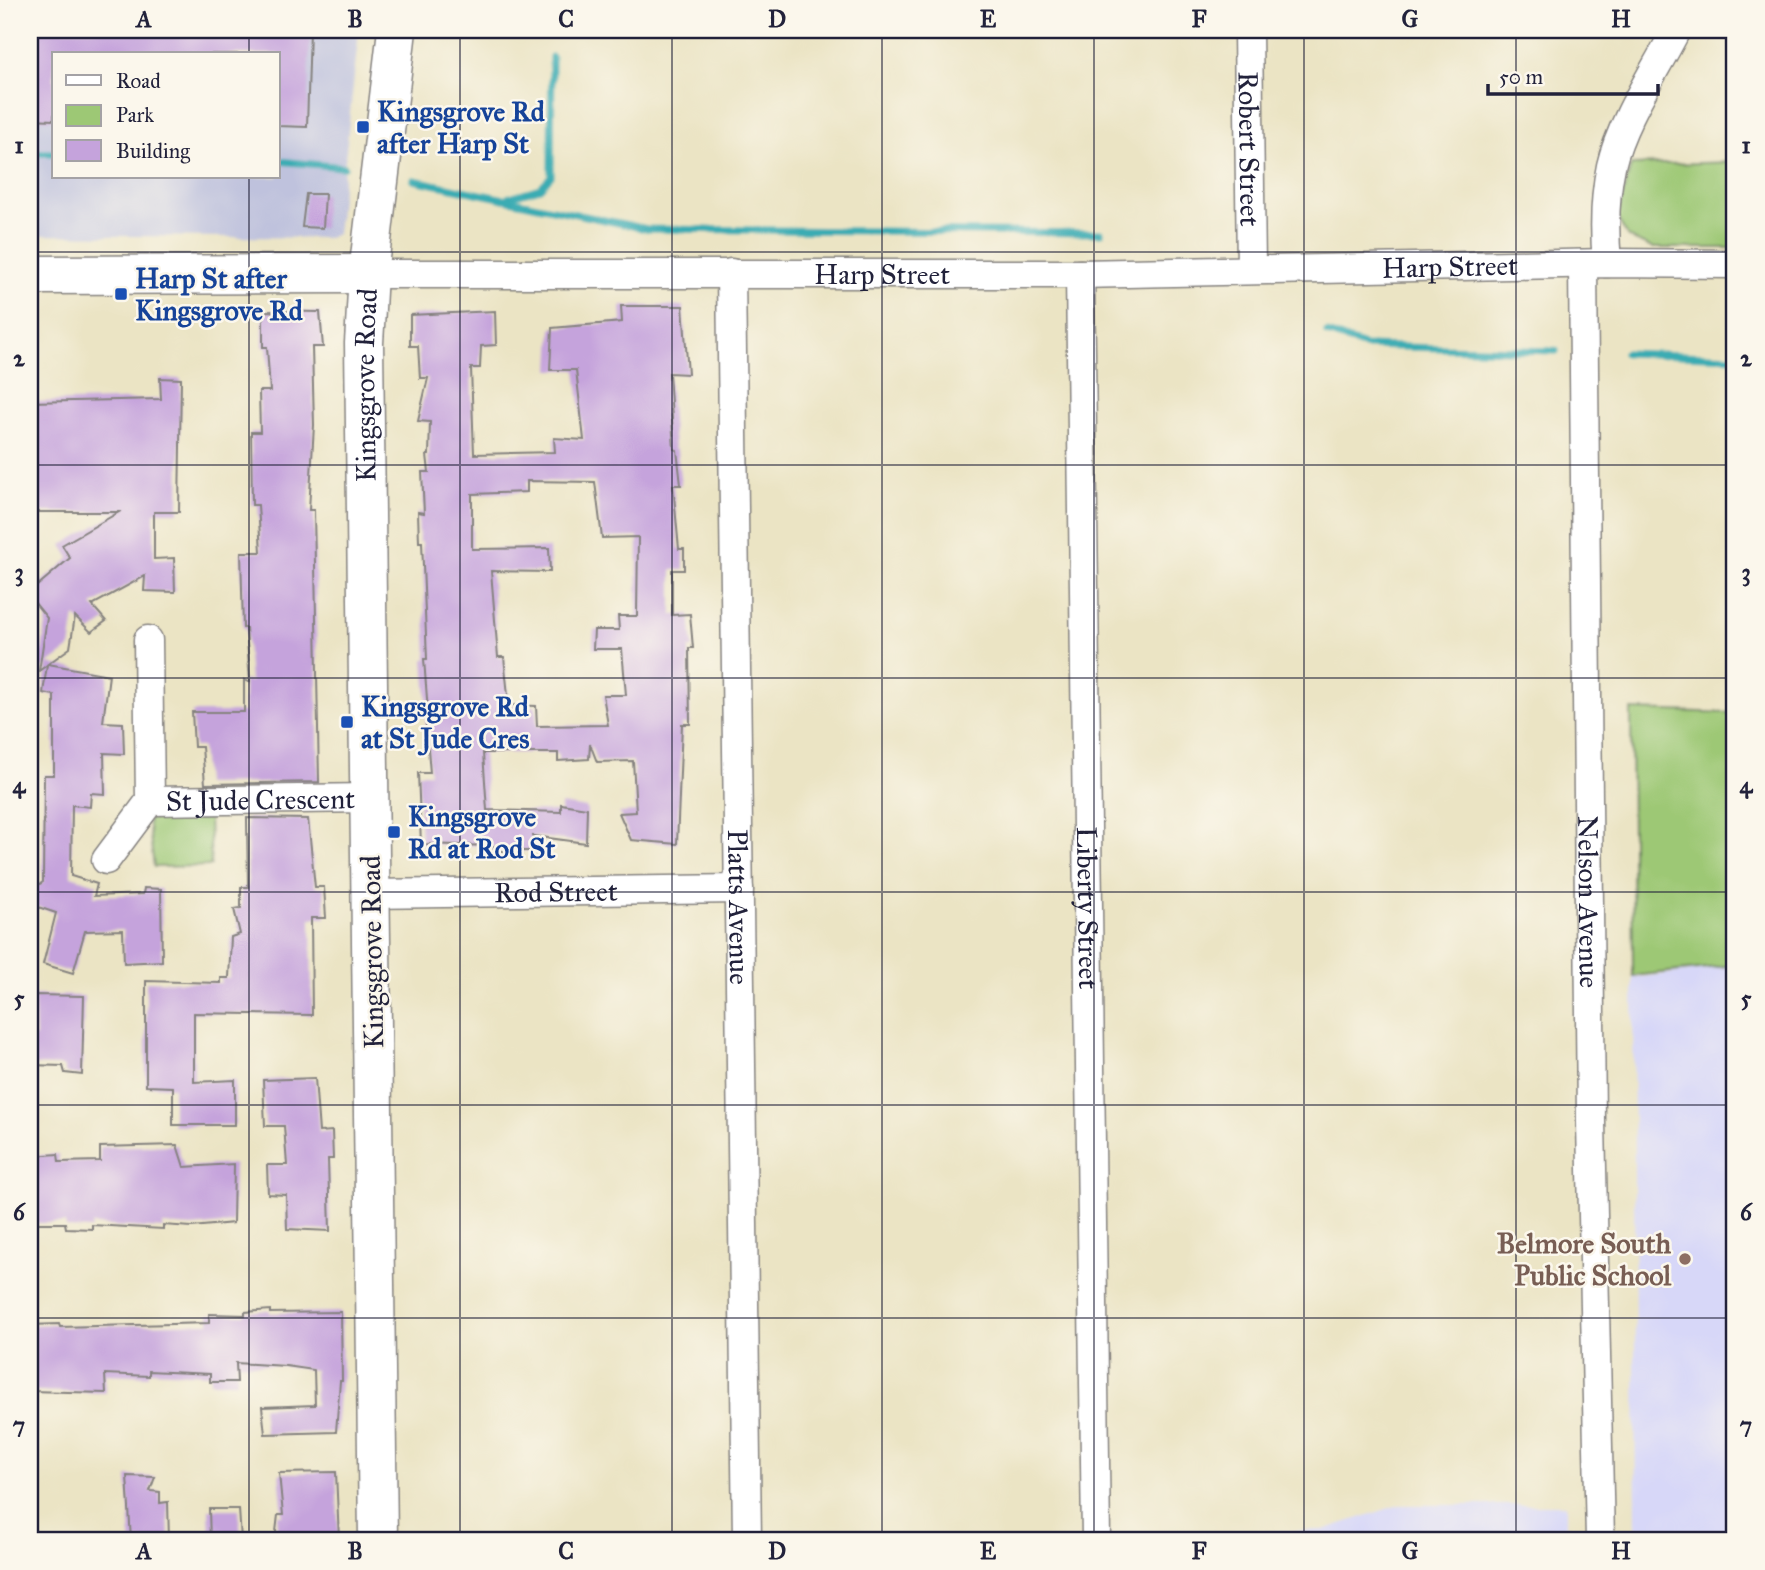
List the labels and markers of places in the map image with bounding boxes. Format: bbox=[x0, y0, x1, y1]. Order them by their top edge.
place label: Kingsgrove Rd after Harp St bbox=[377, 94, 546, 161]
marker: Kingsgrove Rd after Harp St bbox=[355, 119, 371, 135]
place label: Harp St after Kingsgrove Rd bbox=[135, 261, 304, 328]
marker: Harp St after Kingsgrove Rd bbox=[113, 286, 129, 302]
place label: Kingsgrove Rd at St Jude Cres bbox=[361, 689, 530, 756]
marker: Kingsgrove Rd at St Jude Cres bbox=[339, 714, 355, 730]
place label: Kingsgrove Rd at Rod St bbox=[408, 799, 555, 866]
marker: Kingsgrove Rd at Rod St bbox=[386, 824, 402, 840]
place label: Belmore South Public School bbox=[1497, 1226, 1671, 1293]
marker: Belmore South Public School bbox=[1677, 1251, 1693, 1267]

